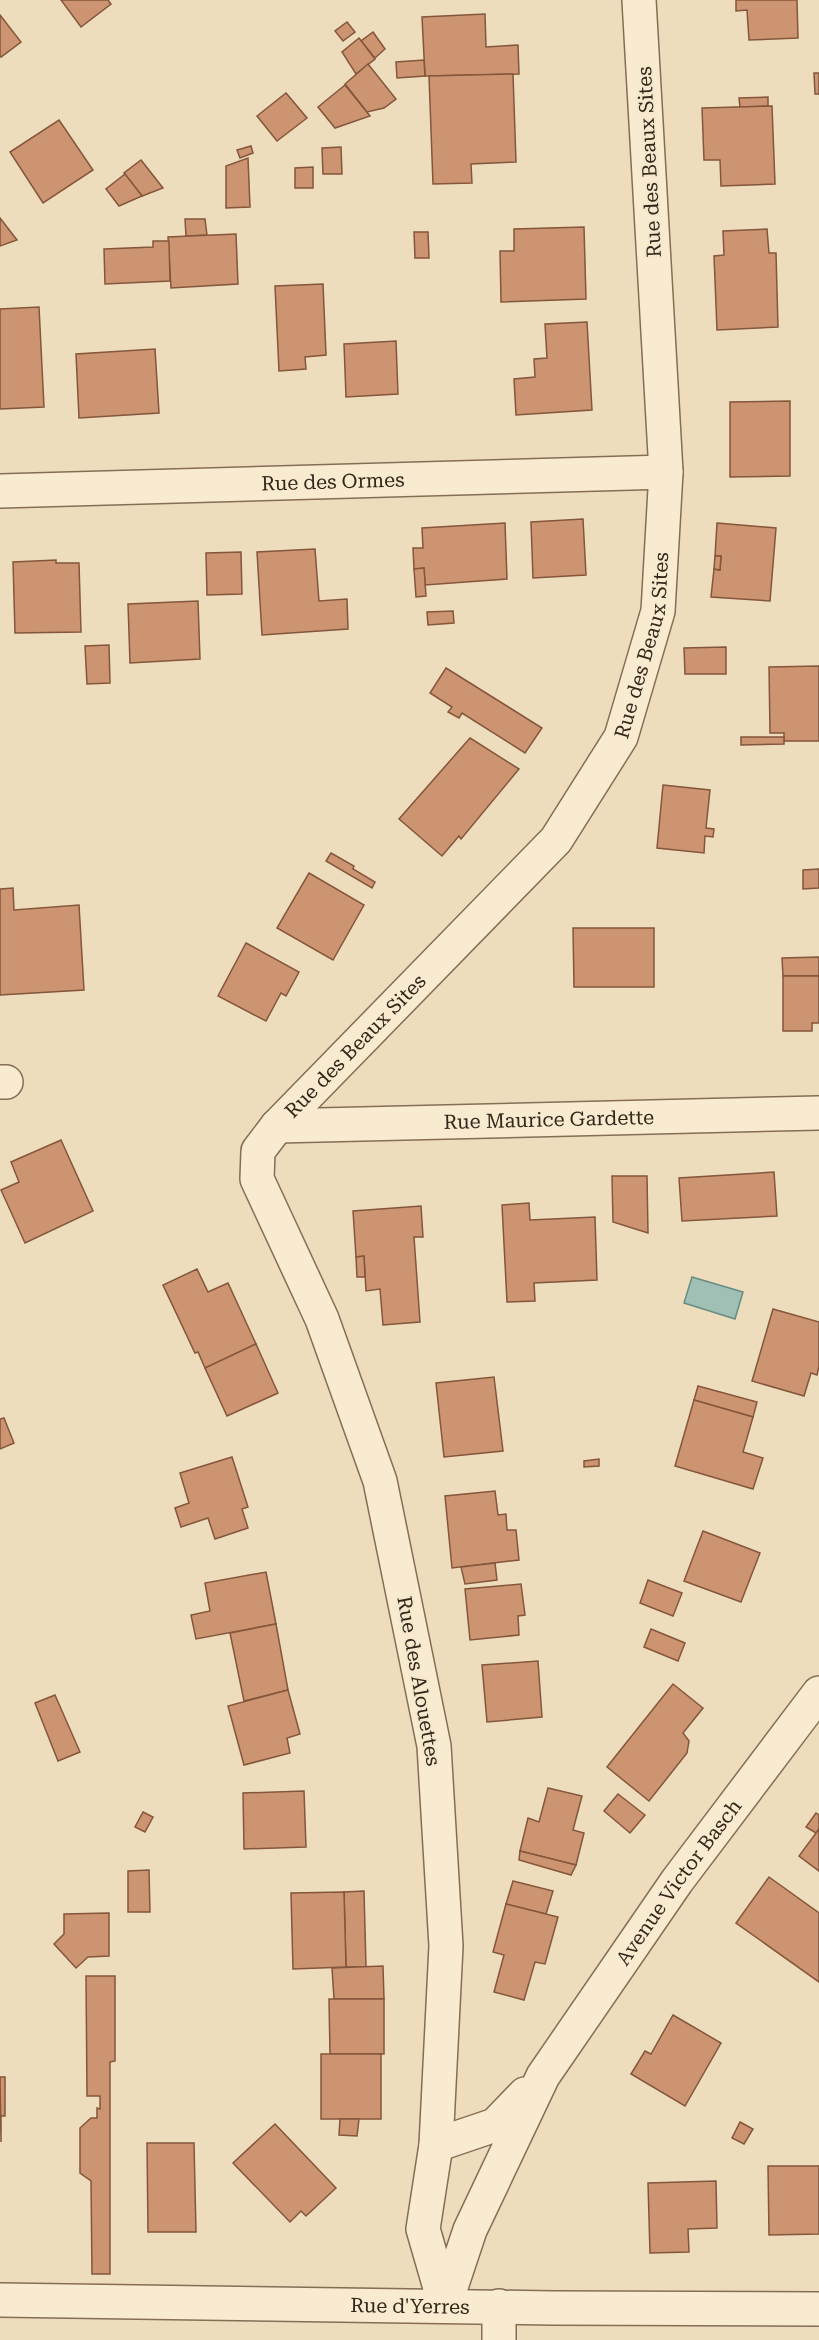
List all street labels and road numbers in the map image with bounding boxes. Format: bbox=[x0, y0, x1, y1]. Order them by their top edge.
street label: Rue des Beaux Sites bbox=[632, 66, 666, 258]
street label: Rue des Ormes bbox=[261, 467, 405, 496]
street label: Rue des Beaux Sites bbox=[609, 551, 673, 741]
street label: Rue des Beaux Sites bbox=[280, 969, 431, 1123]
street label: Rue Maurice Gardette bbox=[443, 1105, 654, 1134]
street label: Rue des Alouettes bbox=[392, 1594, 446, 1768]
street label: Avenue Victor Basch bbox=[611, 1794, 746, 1970]
street label: Rue d'Yerres bbox=[350, 2293, 470, 2319]

